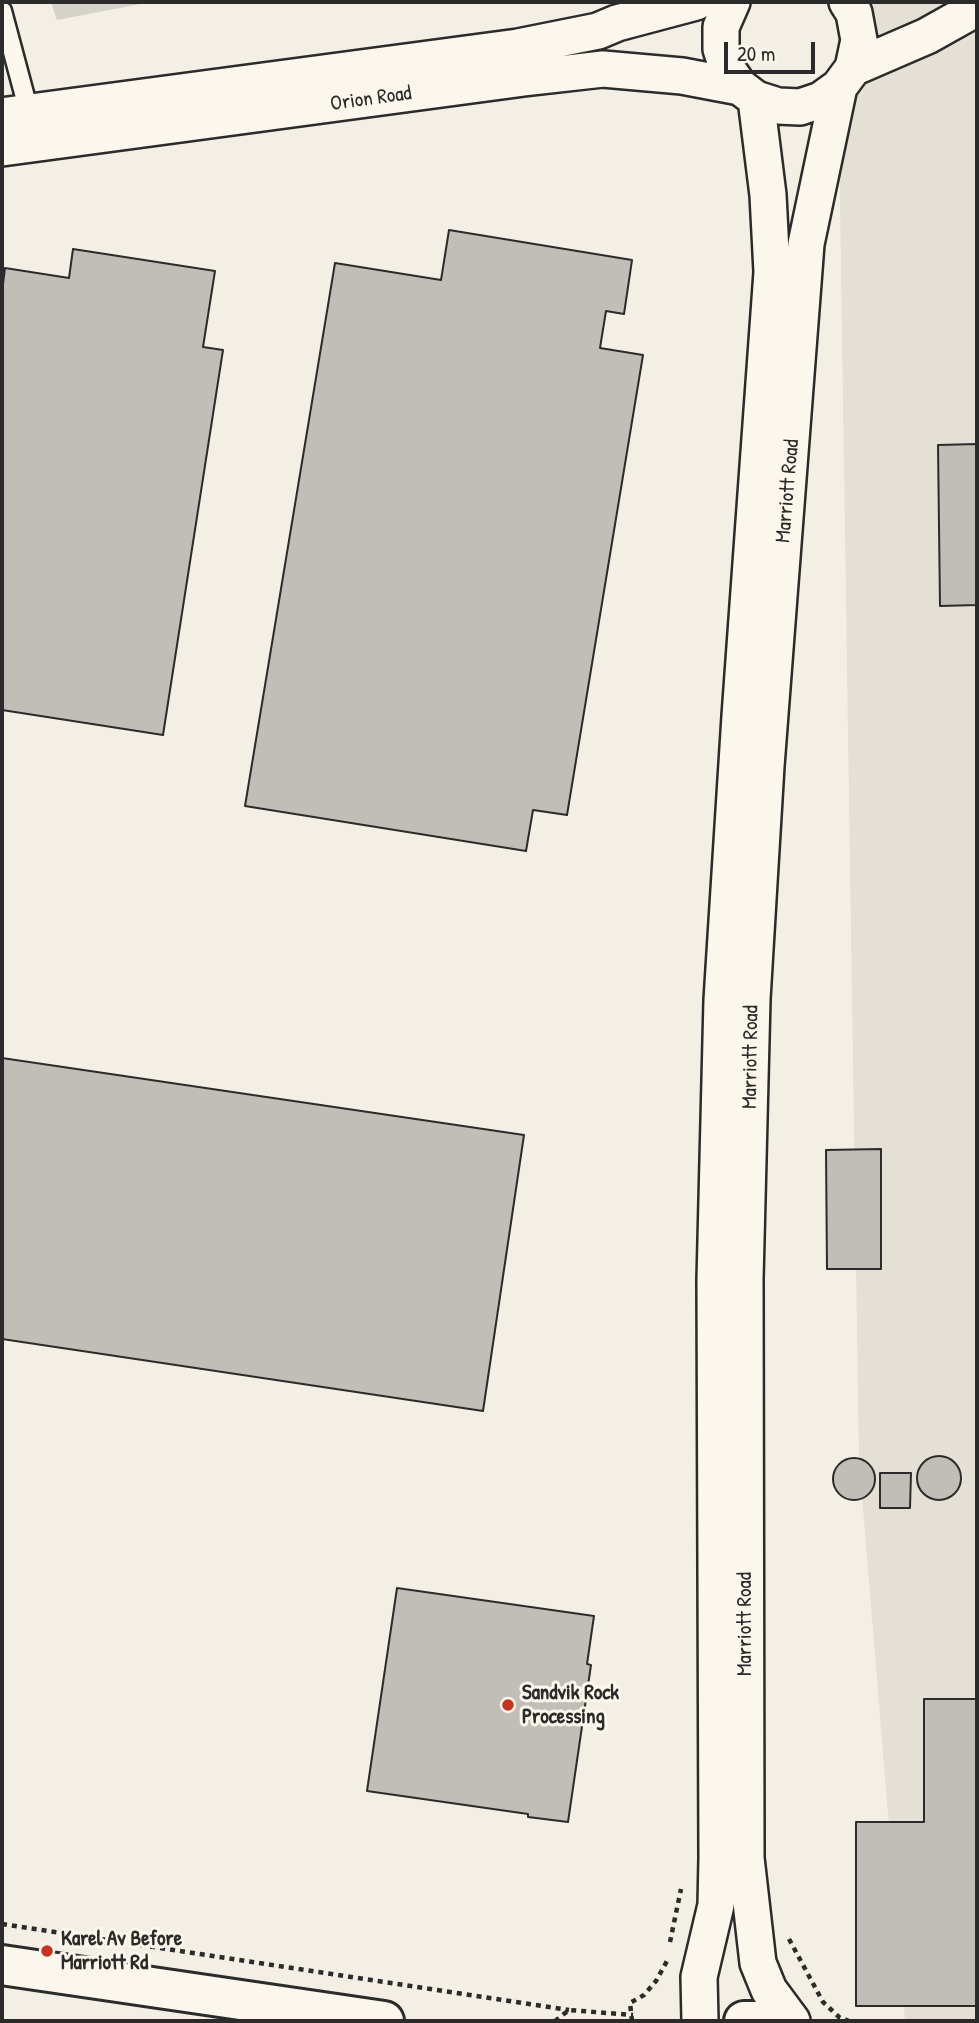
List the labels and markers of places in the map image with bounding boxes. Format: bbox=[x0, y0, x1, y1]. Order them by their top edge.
place label: Sandvik Rock Processing bbox=[522, 1680, 619, 1730]
marker: Sandvik Rock Processing bbox=[500, 1697, 516, 1713]
place label: Karel Av Before Marriott Rd bbox=[61, 1926, 182, 1976]
marker: Karel Av Before Marriott Rd bbox=[39, 1943, 55, 1959]

